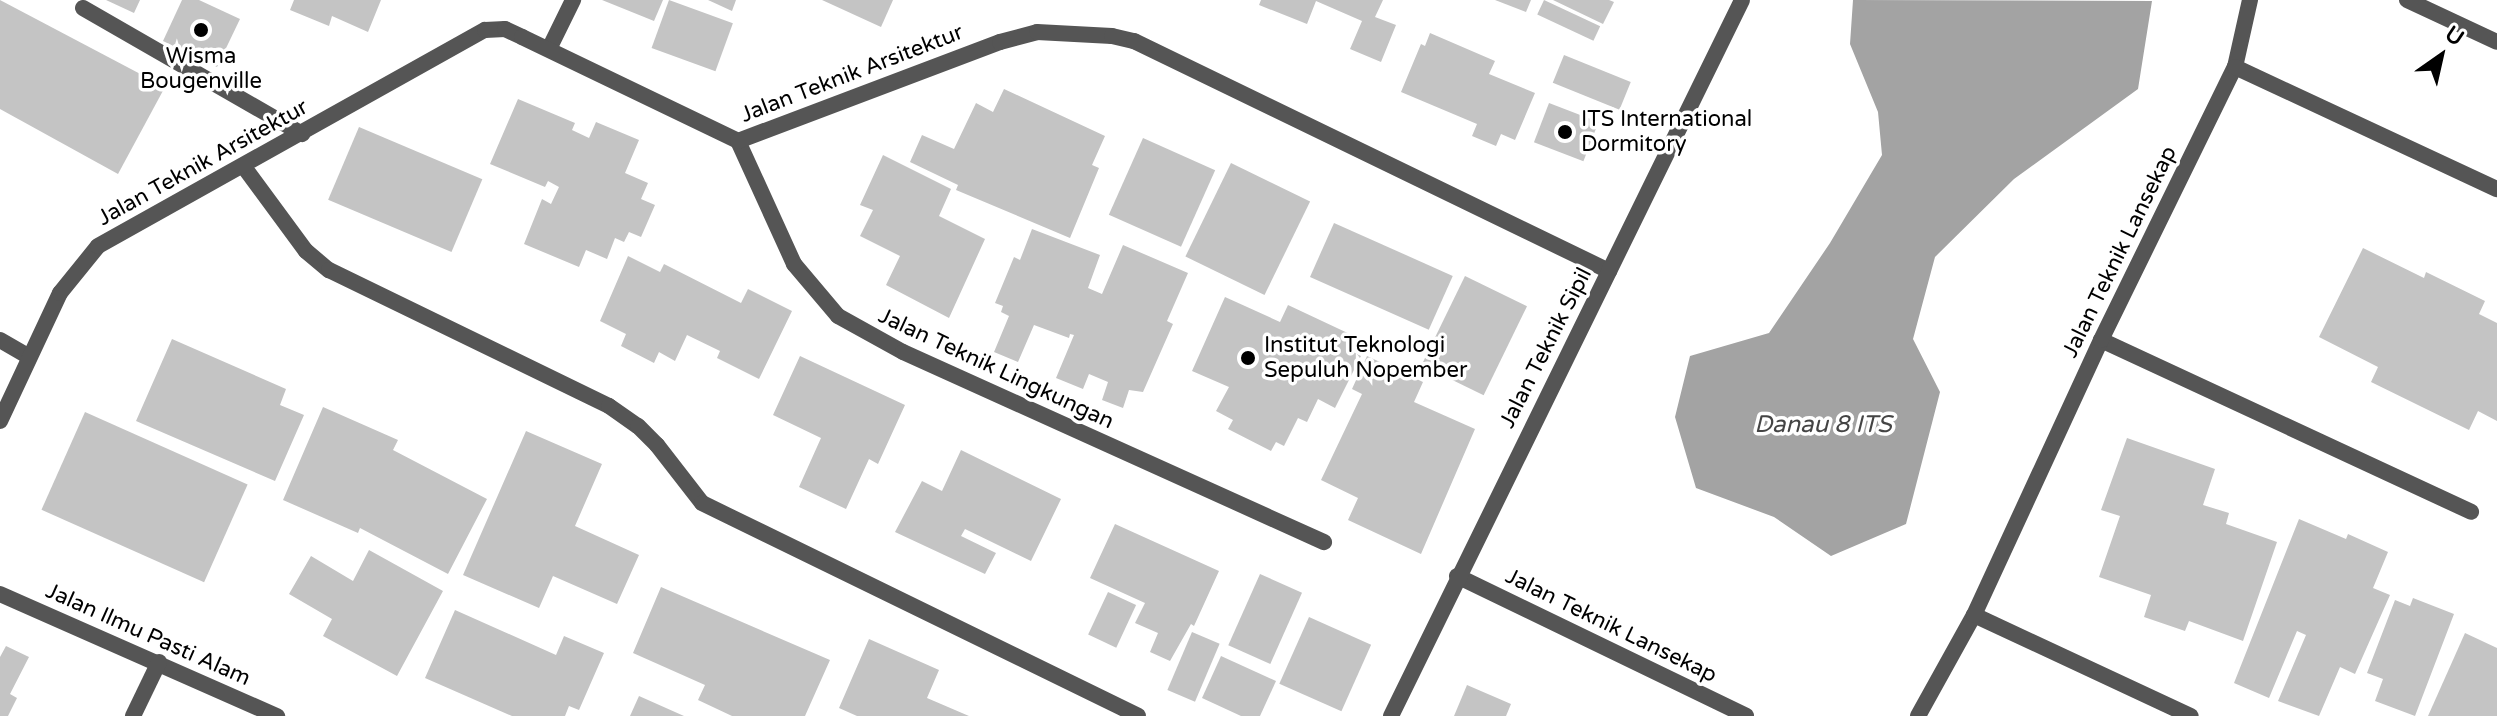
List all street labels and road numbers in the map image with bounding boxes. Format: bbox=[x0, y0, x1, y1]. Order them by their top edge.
street label: Jalan Teknik Arsitektur bbox=[737, 19, 967, 129]
street label: Jalan Teknik Arsitektur bbox=[93, 94, 313, 232]
street label: Jalan Teknik Lansekap bbox=[2057, 142, 2183, 362]
street label: Jalan Teknik Sipil bbox=[1494, 263, 1598, 433]
street label: Jalan Teknik Lingkungan bbox=[874, 303, 1118, 435]
street label: Jalan Teknik Lansekap bbox=[1501, 563, 1721, 689]
street label: Jalan Ilmu Pasti Alam bbox=[42, 578, 254, 692]

